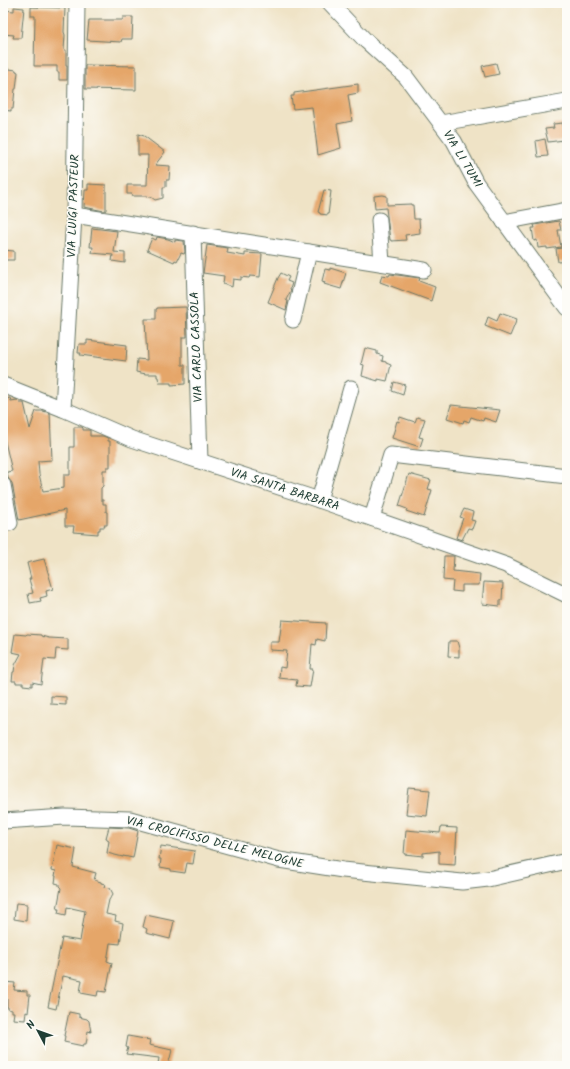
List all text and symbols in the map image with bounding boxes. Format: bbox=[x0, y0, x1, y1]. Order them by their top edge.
street label: VIA LI TUMI bbox=[438, 127, 487, 192]
street label: VIA LUIGI PASTEUR bbox=[62, 154, 85, 258]
street label: VIA CARLO CASSOLA bbox=[185, 291, 208, 403]
street label: VIA SANTA BARBARA bbox=[228, 463, 342, 516]
street label: VIA CROCIFISSO DELLE MELOGNE bbox=[124, 811, 306, 874]
north arrow bbox=[18, 1011, 58, 1051]
text: N bbox=[22, 1017, 40, 1034]

